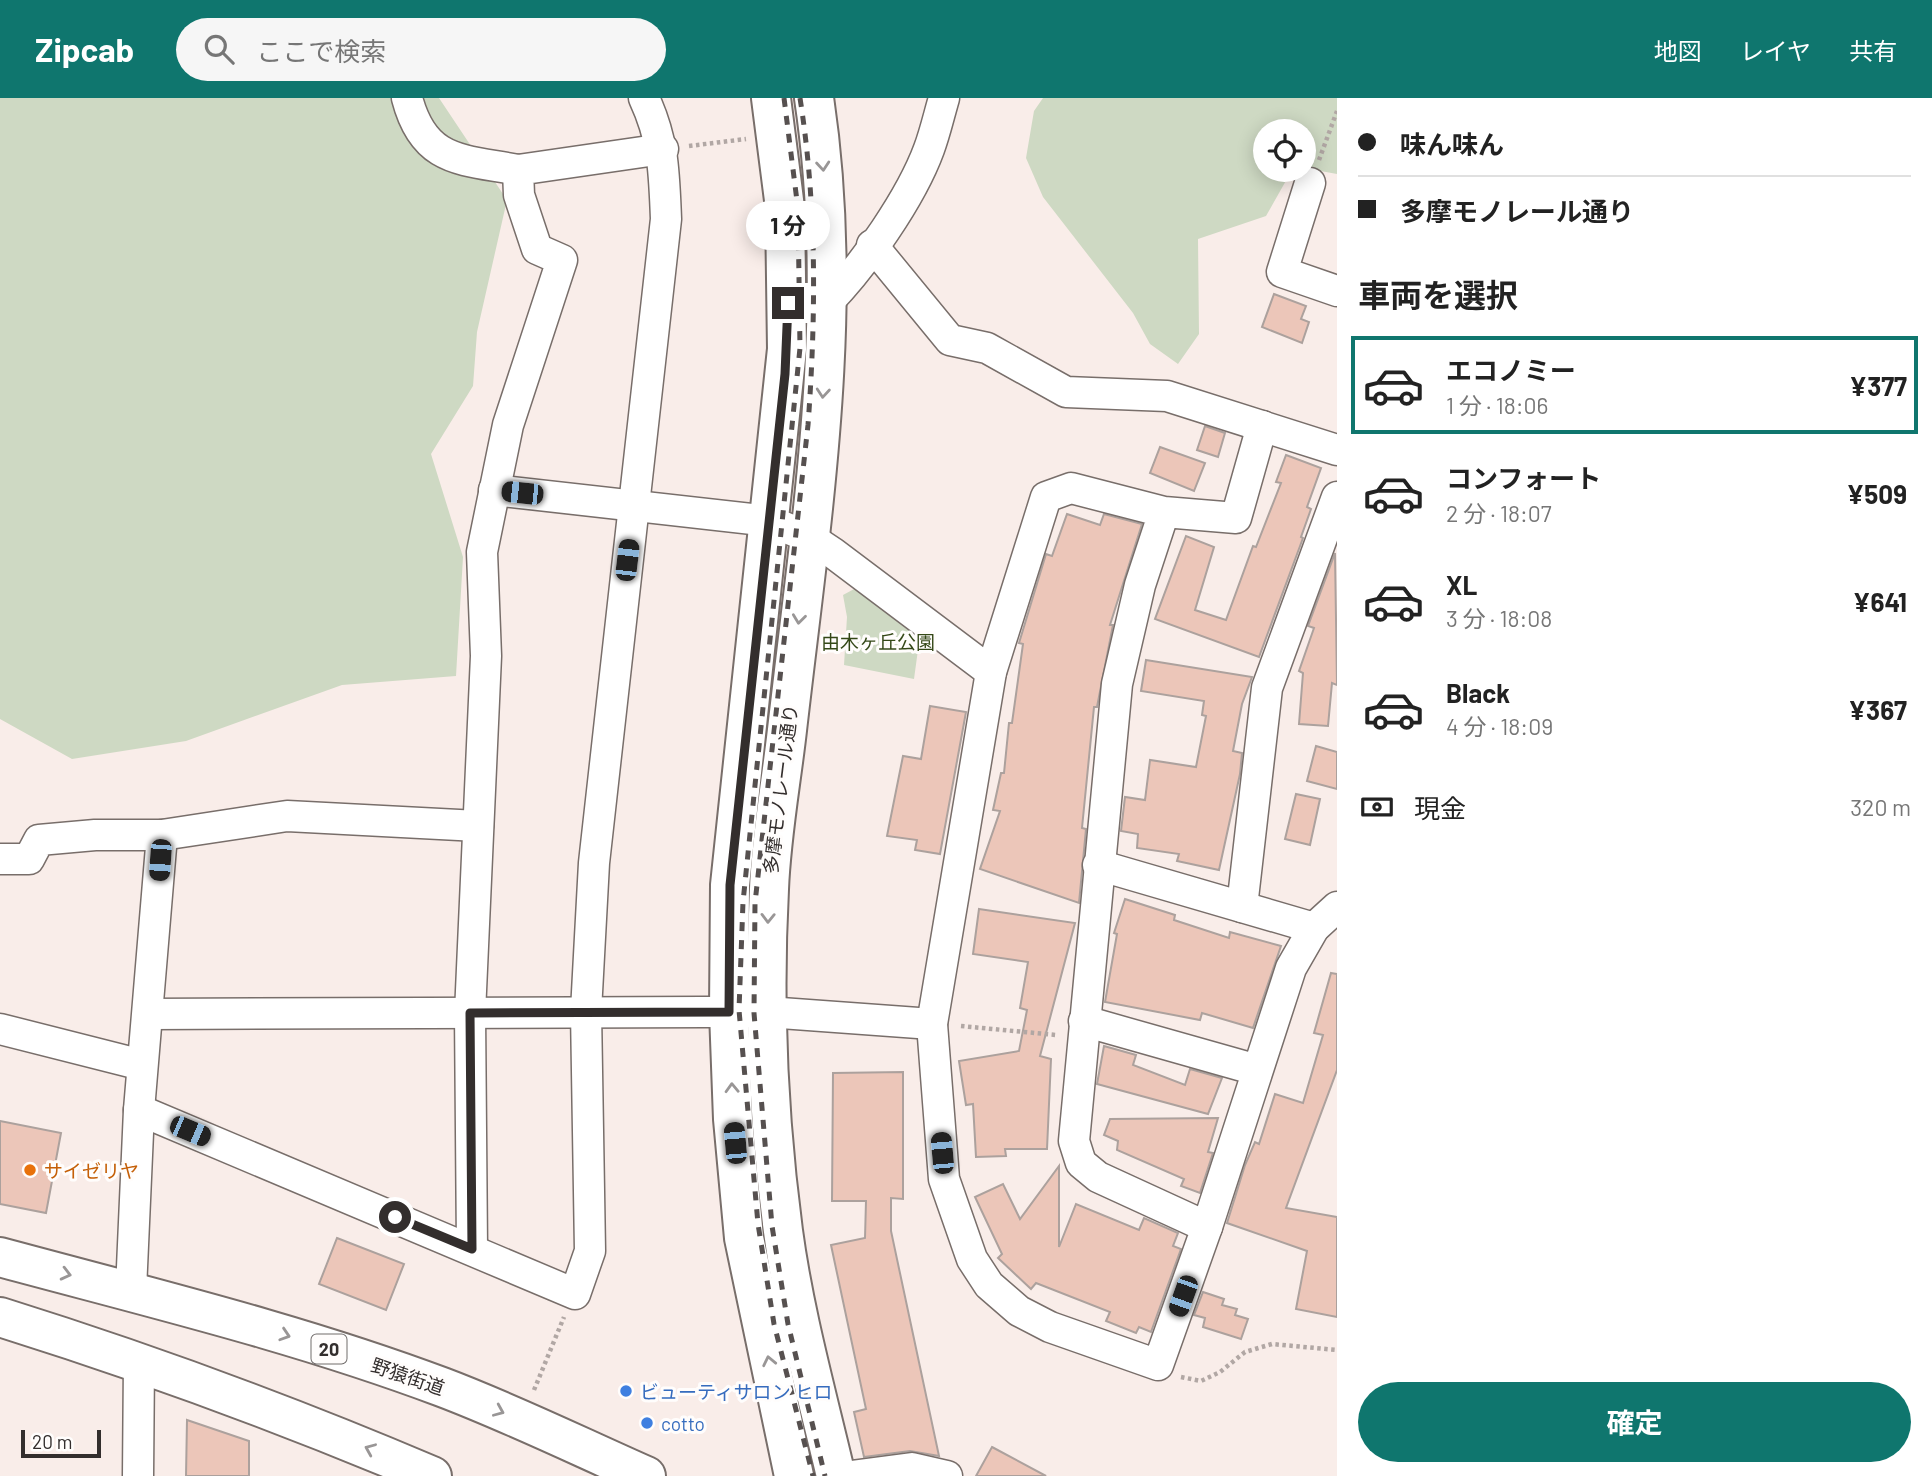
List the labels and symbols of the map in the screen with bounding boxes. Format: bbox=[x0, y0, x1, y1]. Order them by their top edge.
one-way arrow bbox=[815, 160, 830, 171]
callout: 1 分 bbox=[746, 202, 830, 250]
route end bbox=[772, 287, 804, 319]
one-way arrow bbox=[815, 387, 830, 399]
car bbox=[501, 480, 544, 506]
car bbox=[615, 538, 640, 582]
one-way arrow bbox=[792, 613, 807, 625]
park label: 由木ヶ丘公園 bbox=[821, 630, 935, 653]
street label: 多摩モノレール通り bbox=[758, 703, 802, 875]
car bbox=[149, 838, 172, 882]
one-way arrow bbox=[760, 914, 776, 924]
one-way arrow bbox=[724, 1082, 739, 1093]
car bbox=[167, 1113, 214, 1149]
car bbox=[723, 1121, 748, 1165]
car bbox=[930, 1131, 955, 1175]
place label: サイゼリヤ bbox=[44, 1159, 139, 1182]
marker: サイゼリヤ bbox=[22, 1162, 38, 1178]
route start bbox=[379, 1201, 411, 1233]
one-way arrow bbox=[60, 1266, 72, 1280]
car bbox=[1166, 1273, 1201, 1319]
one-way arrow bbox=[279, 1327, 291, 1342]
road number: 20 bbox=[312, 1334, 346, 1364]
street label: 野猿街道 bbox=[368, 1353, 448, 1399]
one-way arrow bbox=[763, 1355, 777, 1367]
place label: ビューティサロン ヒロ bbox=[640, 1380, 833, 1403]
marker: ビューティサロン ヒロ bbox=[618, 1383, 634, 1399]
one-way arrow bbox=[493, 1403, 505, 1417]
place label: cotto bbox=[661, 1412, 705, 1435]
marker: cotto bbox=[639, 1415, 655, 1431]
scale bar bbox=[21, 1427, 102, 1459]
one-way arrow bbox=[364, 1444, 376, 1458]

